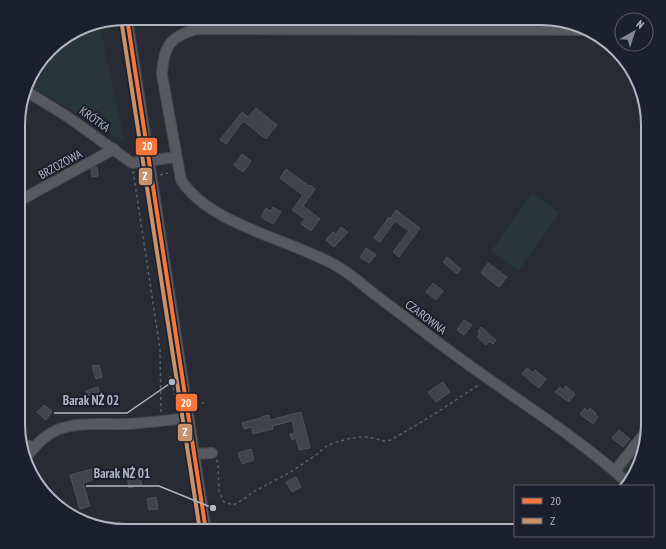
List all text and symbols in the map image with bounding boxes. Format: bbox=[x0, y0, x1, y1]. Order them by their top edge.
north arrow bbox=[614, 12, 654, 52]
text: N bbox=[634, 17, 647, 32]
street label: KRÓTKA bbox=[77, 103, 113, 135]
line badge: 20 bbox=[135, 137, 158, 156]
text: 20 bbox=[142, 139, 152, 153]
street label: BRZOZOWA bbox=[36, 146, 85, 182]
line badge: Z bbox=[138, 167, 153, 186]
text: Z bbox=[143, 169, 148, 183]
street label: CZAROWNA bbox=[402, 297, 450, 338]
callout: Barak NŻ 02 bbox=[54, 388, 127, 413]
text: Barak NŻ 02 bbox=[63, 392, 119, 409]
line badge: 20 bbox=[175, 393, 198, 412]
text: 20 bbox=[181, 396, 191, 410]
line badge: Z bbox=[177, 423, 193, 442]
text: Z bbox=[183, 425, 188, 439]
callout: Barak NŻ 01 bbox=[86, 461, 159, 486]
text: Barak NŻ 01 bbox=[94, 465, 150, 482]
legend bbox=[514, 485, 654, 537]
text: 20 bbox=[550, 493, 561, 508]
text: Z bbox=[550, 513, 555, 528]

